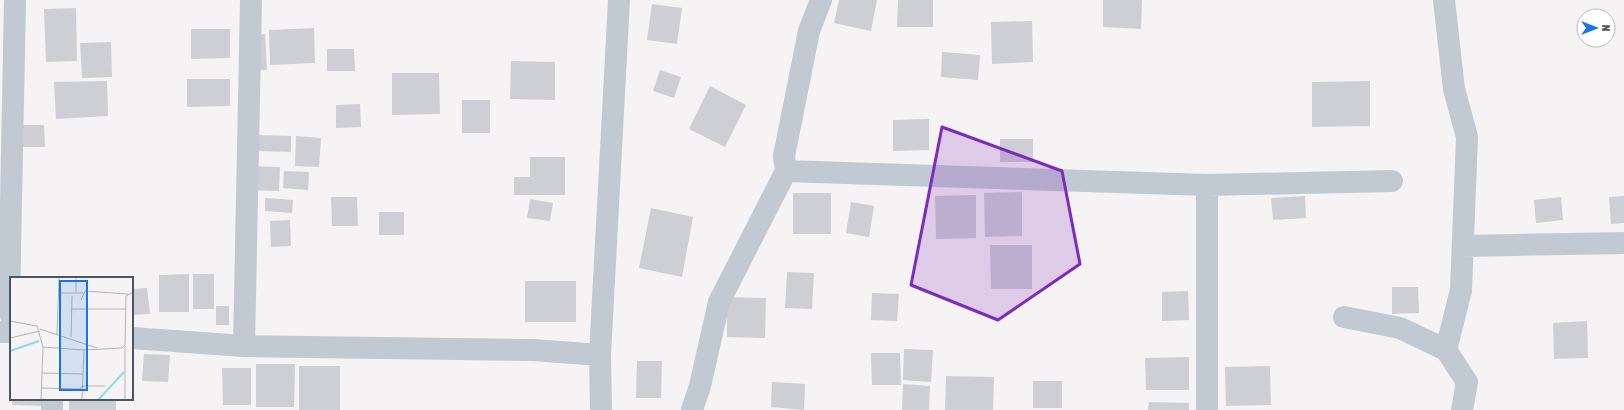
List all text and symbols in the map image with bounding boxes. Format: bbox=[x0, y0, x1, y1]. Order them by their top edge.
north arrow bbox=[1576, 8, 1616, 48]
text: N bbox=[1600, 25, 1612, 31]
inset map bbox=[10, 277, 133, 400]

